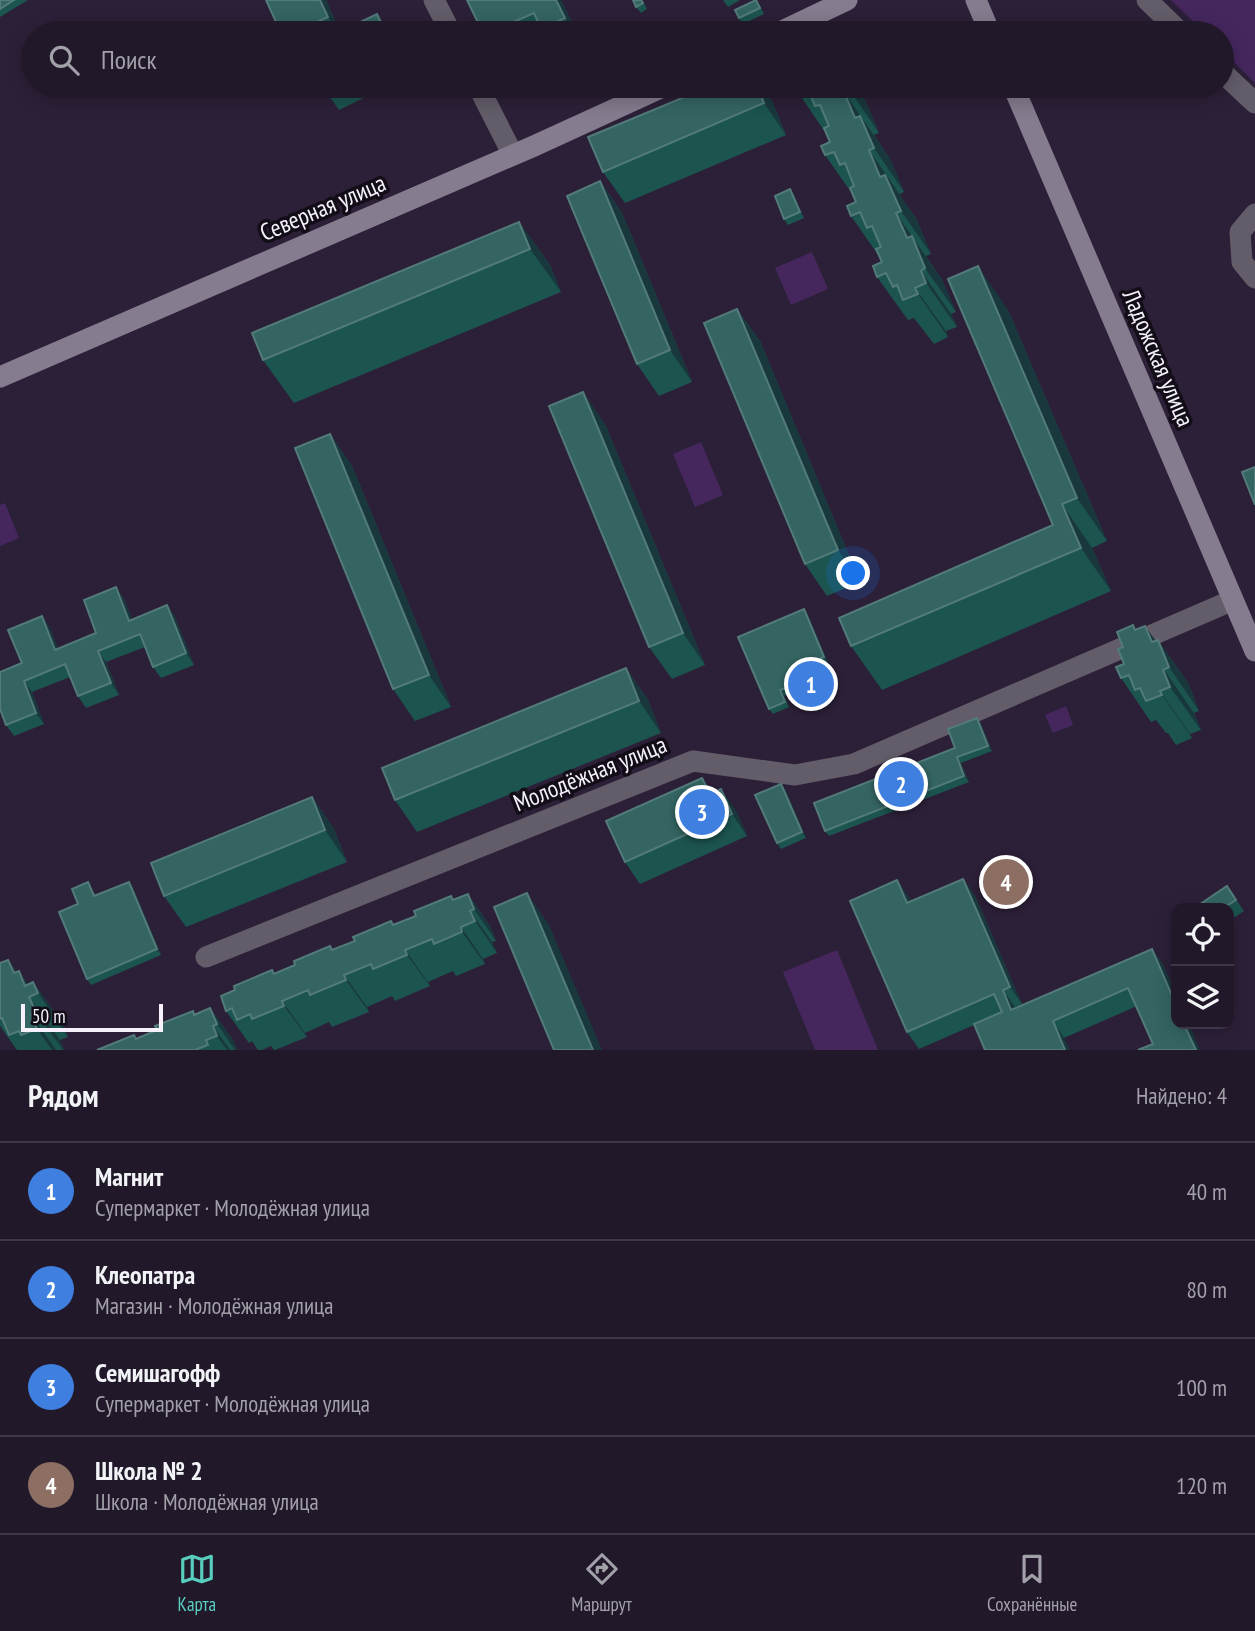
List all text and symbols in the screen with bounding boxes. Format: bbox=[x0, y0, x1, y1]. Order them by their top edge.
search box bbox=[21, 21, 1234, 98]
icon: search bbox=[45, 41, 83, 79]
text: Поиск bbox=[101, 43, 157, 76]
street label: Северная улица bbox=[255, 167, 390, 248]
street label: Ладожская улица bbox=[1115, 284, 1201, 431]
your location bbox=[836, 556, 870, 590]
pin: 1 bbox=[788, 658, 834, 710]
street label: Молодёжная улица bbox=[509, 729, 671, 818]
pin: 2 bbox=[878, 758, 924, 810]
pin: 3 bbox=[679, 786, 725, 838]
pin: 4 bbox=[983, 856, 1029, 908]
map controls bbox=[1171, 903, 1234, 1029]
button: locate bbox=[1171, 903, 1234, 966]
button: layers bbox=[1171, 966, 1234, 1029]
scale bar bbox=[21, 1001, 163, 1033]
text: 50 m bbox=[32, 1004, 66, 1028]
text: Рядом bbox=[28, 1076, 99, 1115]
text: Найдено: 4 bbox=[1136, 1081, 1227, 1110]
text: Магнит bbox=[95, 1160, 163, 1193]
text: 1 bbox=[46, 1177, 57, 1206]
text: 40 m bbox=[1186, 1177, 1227, 1206]
text: Супермаркет · Молодёжная улица bbox=[95, 1193, 370, 1222]
text: Клеопатра bbox=[95, 1258, 195, 1291]
text: 2 bbox=[46, 1275, 57, 1304]
text: 80 m bbox=[1186, 1275, 1227, 1304]
text: Магазин · Молодёжная улица bbox=[95, 1291, 333, 1320]
text: Семишагофф bbox=[95, 1356, 220, 1389]
text: 3 bbox=[46, 1373, 57, 1402]
text: 100 m bbox=[1176, 1373, 1227, 1402]
text: Супермаркет · Молодёжная улица bbox=[95, 1389, 370, 1418]
text: Школа № 2 bbox=[95, 1454, 203, 1487]
text: 4 bbox=[46, 1471, 57, 1500]
text: 120 m bbox=[1176, 1471, 1227, 1500]
text: Школа · Молодёжная улица bbox=[95, 1487, 319, 1516]
tab: Карта bbox=[178, 1550, 216, 1616]
tab: Маршрут bbox=[571, 1550, 632, 1616]
tab: Сохранённые bbox=[987, 1550, 1077, 1616]

